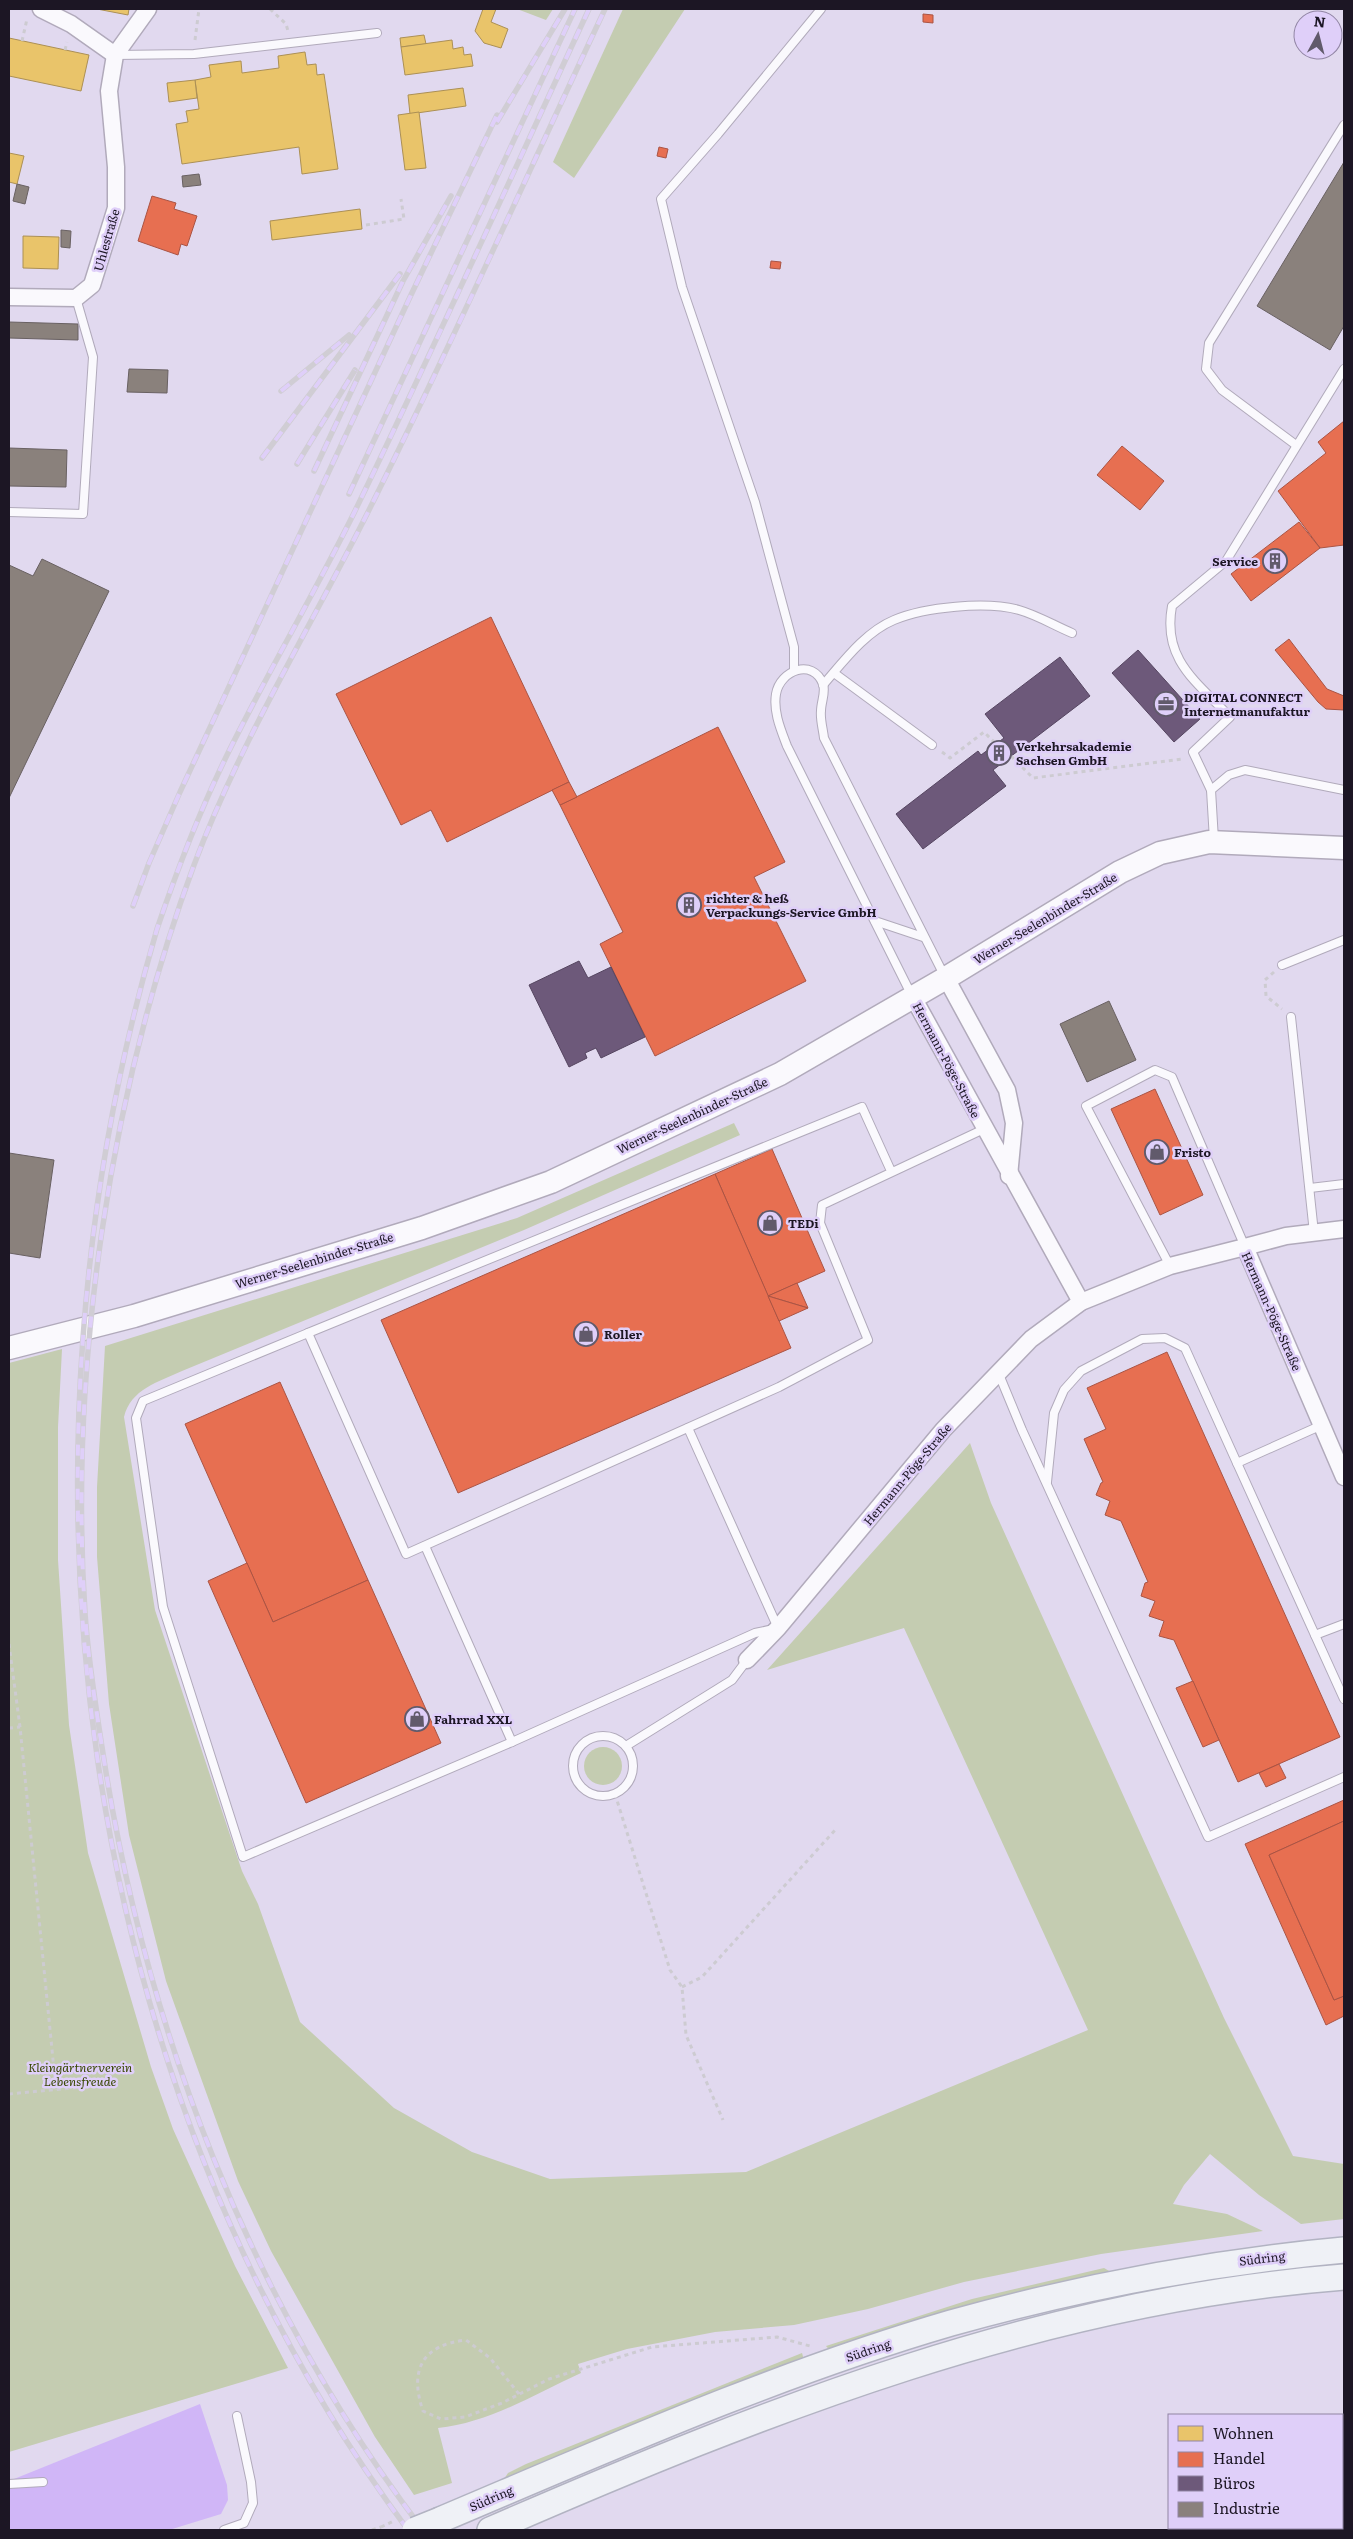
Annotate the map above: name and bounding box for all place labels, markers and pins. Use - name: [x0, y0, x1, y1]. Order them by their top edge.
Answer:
- building icon: Service: [1262, 548, 1288, 574]
- place label: Service: [1212, 552, 1258, 570]
- place label: DIGITAL CONNECT Internetmanufaktur: [1184, 688, 1310, 720]
- office icon: DIGITAL CONNECT Internetmanufaktur: [1153, 691, 1179, 717]
- place label: Verkehrsakademie Sachsen GmbH: [1016, 737, 1132, 769]
- building icon: Verkehrsakademie Sachsen GmbH: [986, 740, 1012, 766]
- place label: richter & heß Verpackungs-Service GmbH: [706, 889, 877, 921]
- building icon: richter & heß Verpackungs-Service GmbH: [676, 892, 702, 918]
- shop icon: Fristo: [1144, 1139, 1170, 1165]
- place label: Fristo: [1174, 1143, 1211, 1161]
- shop icon: TEDi: [757, 1210, 783, 1236]
- place label: TEDi: [788, 1214, 819, 1232]
- shop icon: Roller: [573, 1321, 599, 1347]
- place label: Roller: [604, 1325, 642, 1343]
- shop icon: Fahrrad XXL: [404, 1706, 430, 1732]
- place label: Fahrrad XXL: [434, 1710, 513, 1728]

